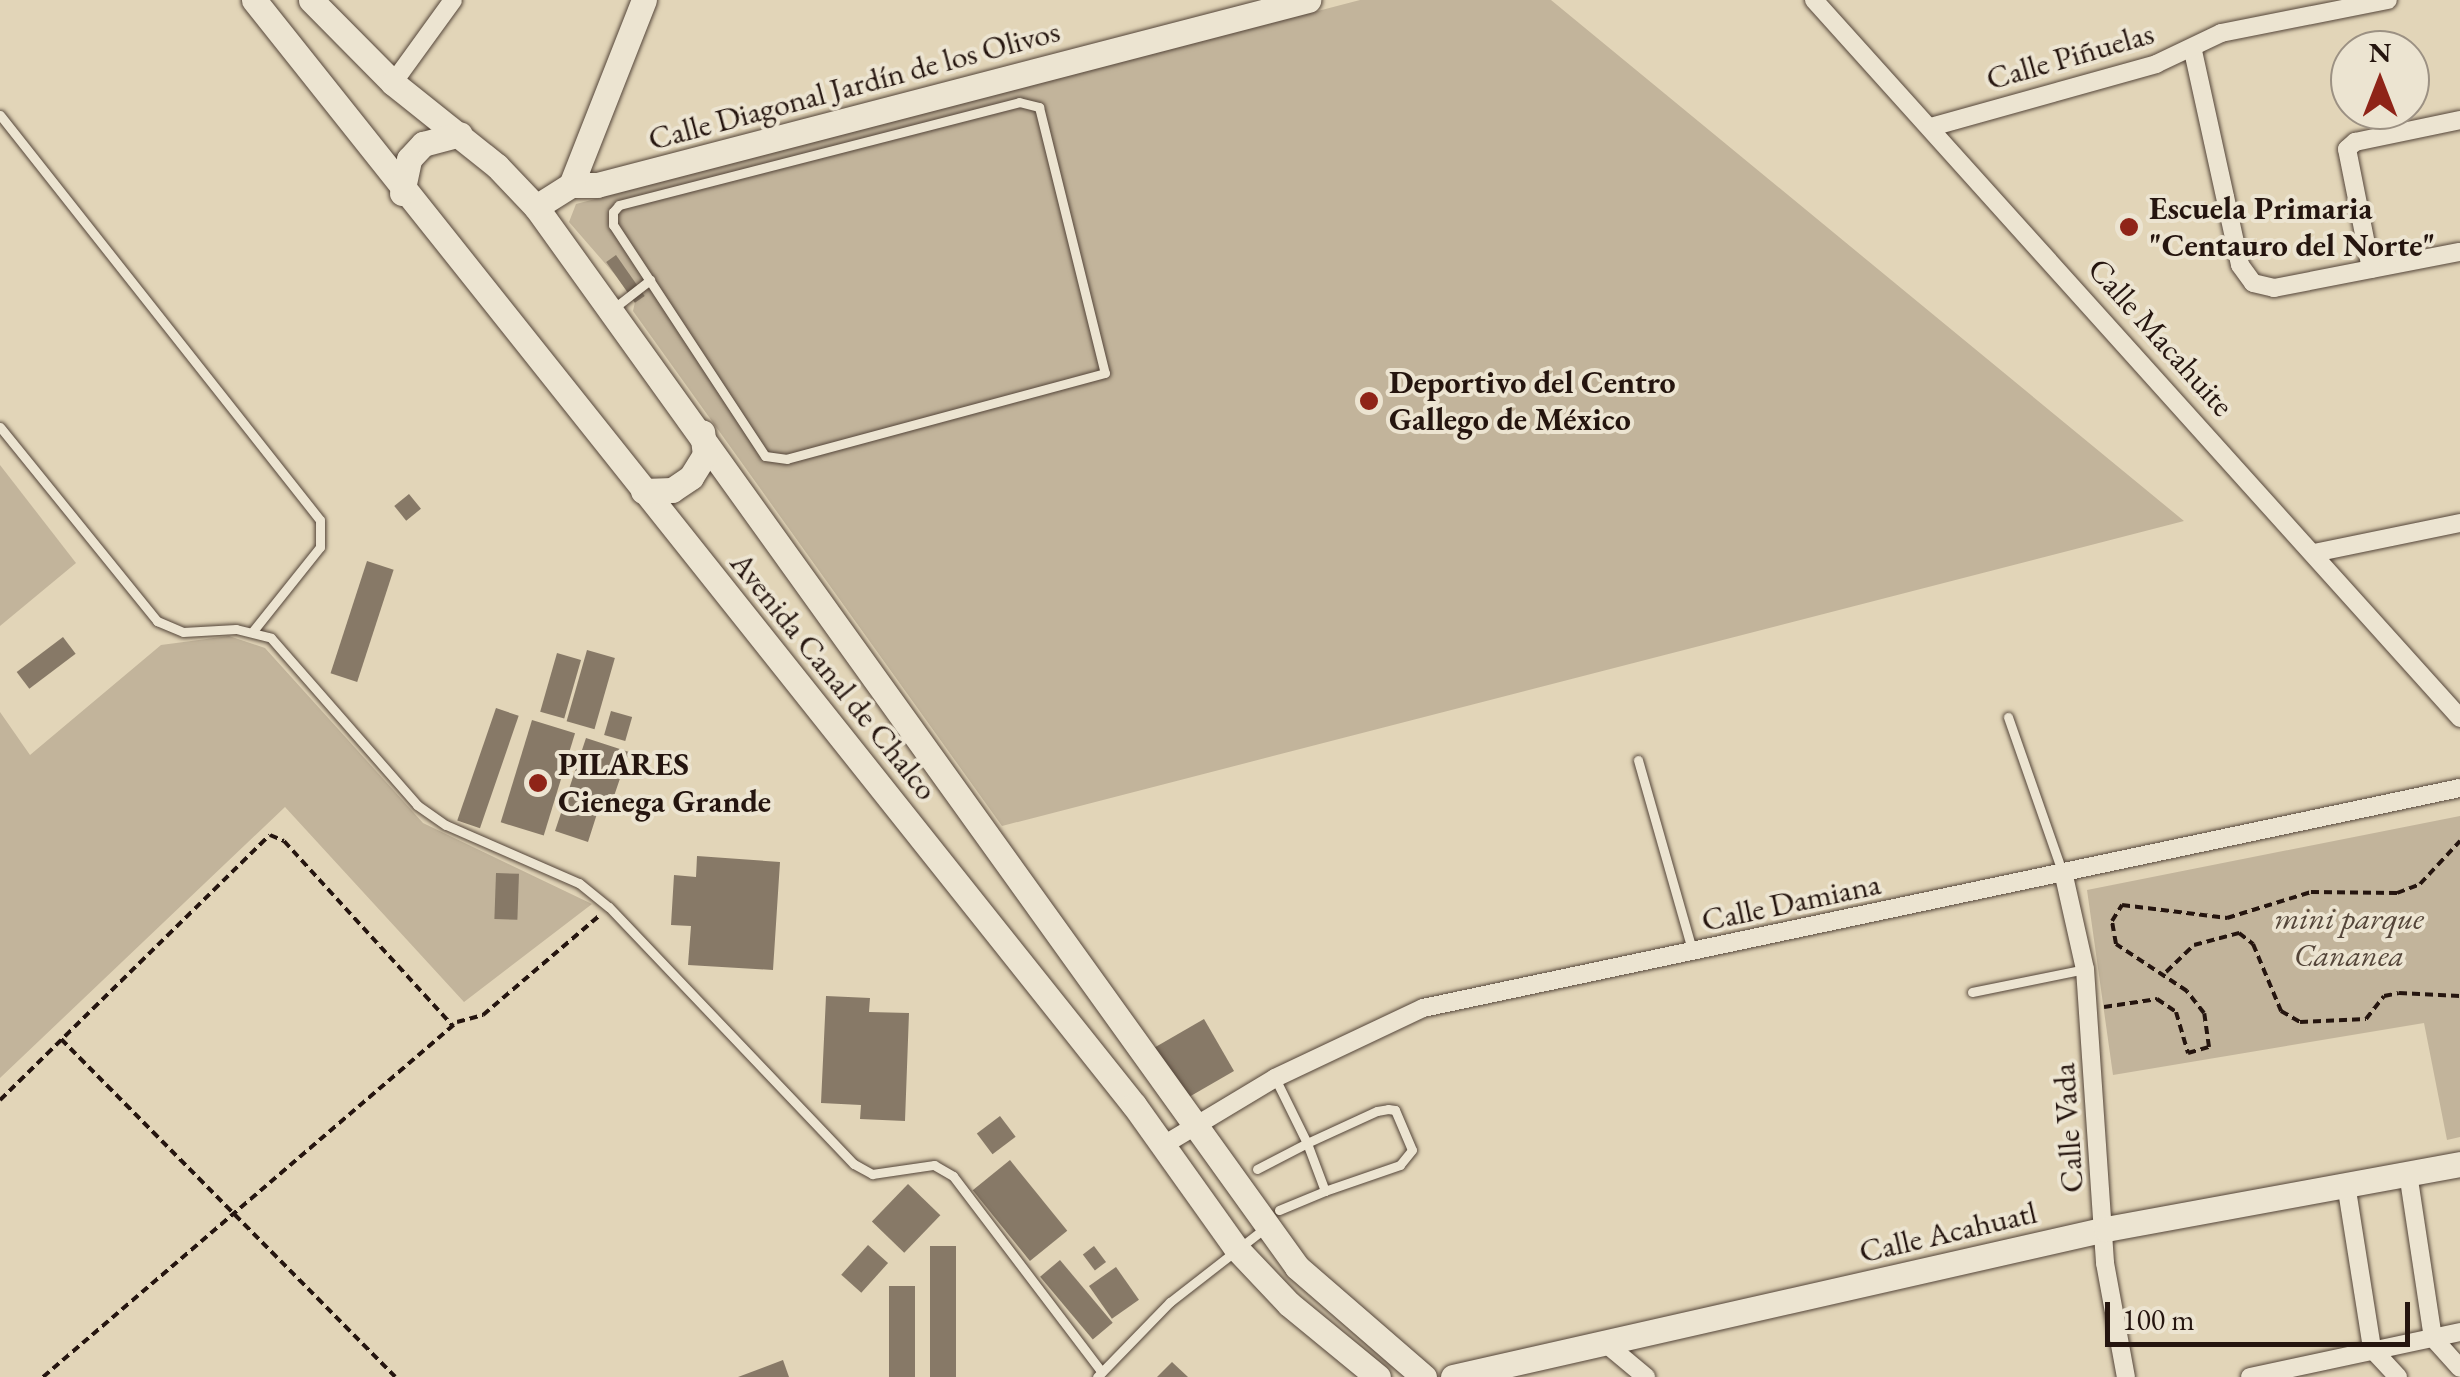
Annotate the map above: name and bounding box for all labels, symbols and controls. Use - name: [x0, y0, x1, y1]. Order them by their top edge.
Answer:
- street label: Calle Diagonal Jardín de los Olivos: [644, 12, 1064, 158]
- street label: Calle Piñuelas: [1982, 14, 2158, 98]
- north arrow: [2330, 30, 2430, 130]
- text: N: [2369, 34, 2391, 70]
- place label: Escuela Primaria "Centauro del Norte": [2149, 190, 2435, 265]
- marker: Escuela Primaria "Centauro del Norte": [2118, 216, 2140, 238]
- street label: Calle Macahuite: [2080, 250, 2242, 424]
- place label: Deportivo del Centro Gallego de México: [1389, 364, 1676, 439]
- marker: Deportivo del Centro Gallego de México: [1358, 390, 1380, 412]
- street label: Avenida Canal de Chalco: [722, 544, 946, 808]
- place label: PILARES Cienega Grande: [558, 746, 771, 821]
- marker: PILARES Cienega Grande: [527, 772, 549, 794]
- street label: Calle Damiana: [1698, 864, 1884, 940]
- park label: mini parque Cananea: [2274, 900, 2424, 975]
- street label: Calle Vada: [2044, 1062, 2092, 1194]
- street label: Calle Acahuatl: [1855, 1193, 2041, 1271]
- scale bar: [2110, 1282, 2415, 1344]
- text: 100 m: [2122, 1300, 2195, 1339]

